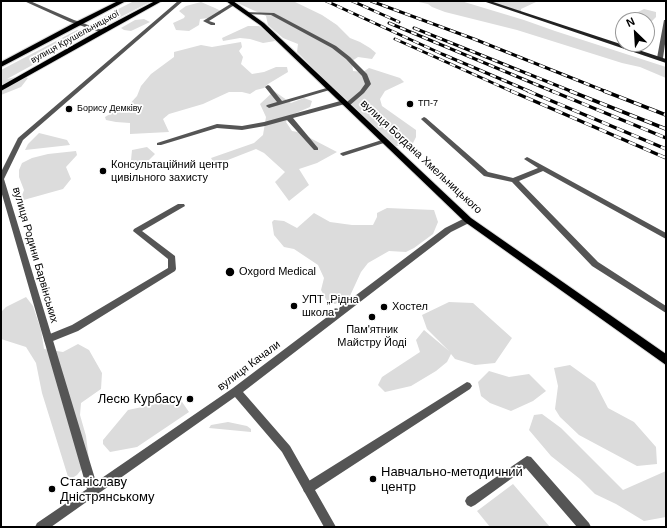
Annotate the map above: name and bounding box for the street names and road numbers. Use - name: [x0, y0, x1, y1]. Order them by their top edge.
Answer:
- street label: вулиця Крушельницької: [29, 8, 121, 66]
- street label: вулиця Богдана Хмельницького: [357, 97, 485, 217]
- street label: вулиця Родини Барвінських: [9, 186, 61, 324]
- street label: вулиця Качали: [215, 338, 283, 394]

